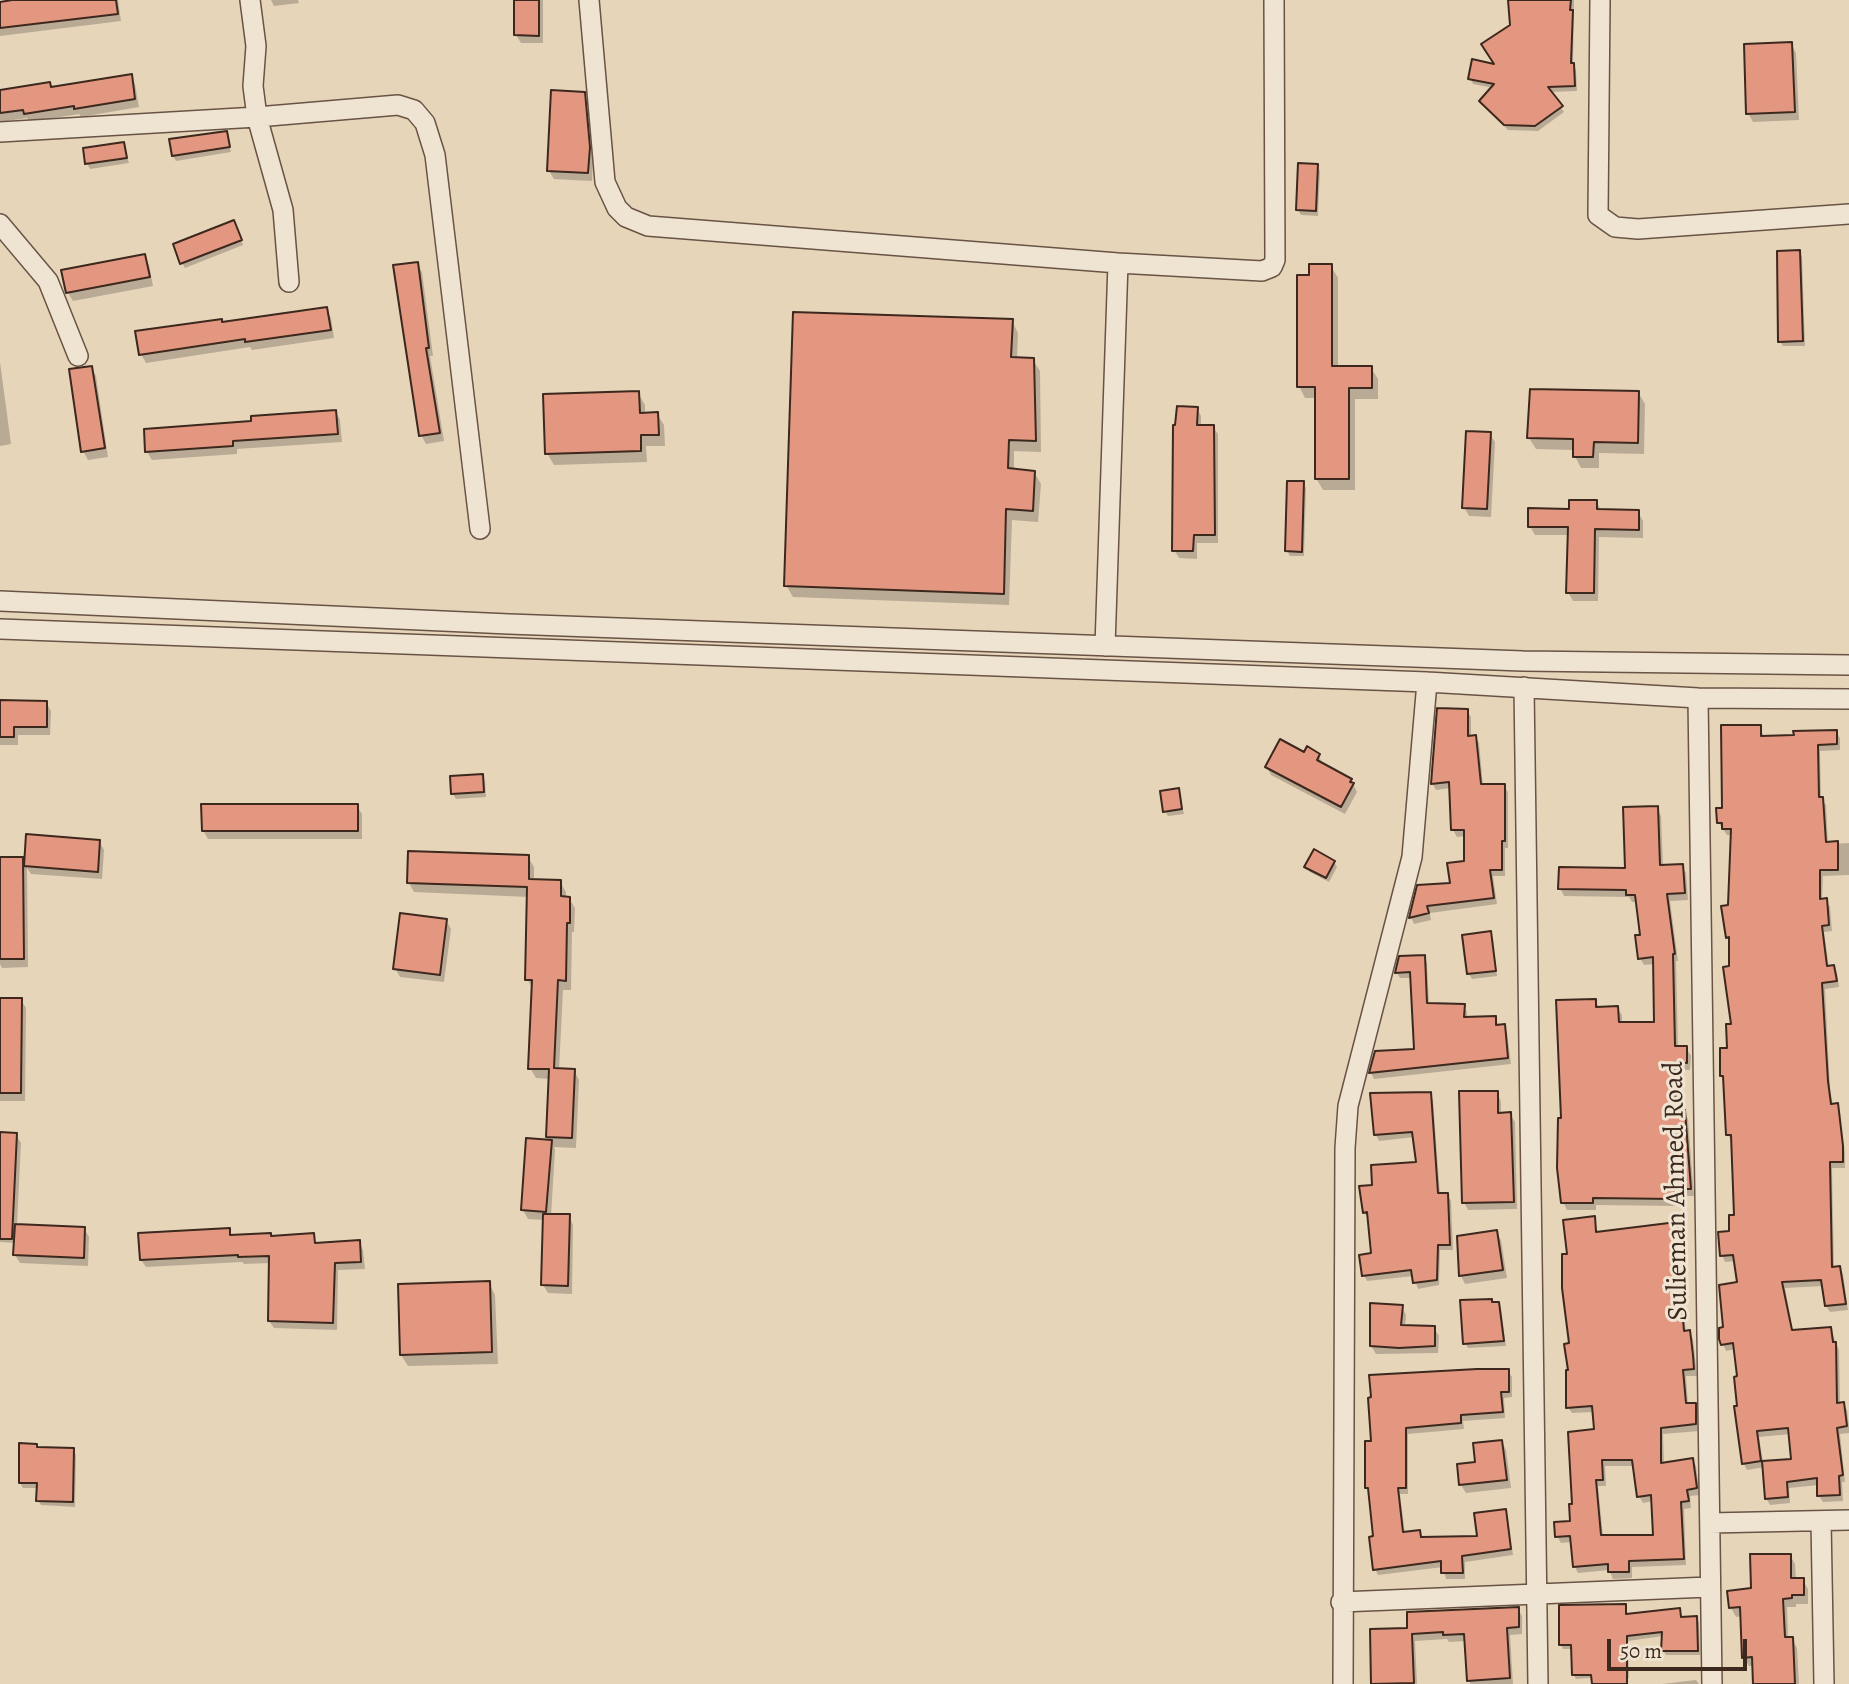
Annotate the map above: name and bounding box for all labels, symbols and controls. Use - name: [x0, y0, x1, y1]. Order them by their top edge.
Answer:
- street label: Sulieman Ahmed Road: [1658, 1061, 1696, 1321]
- scale bar: [1611, 1624, 1751, 1668]
- text: 50 m: [1620, 1637, 1662, 1665]

